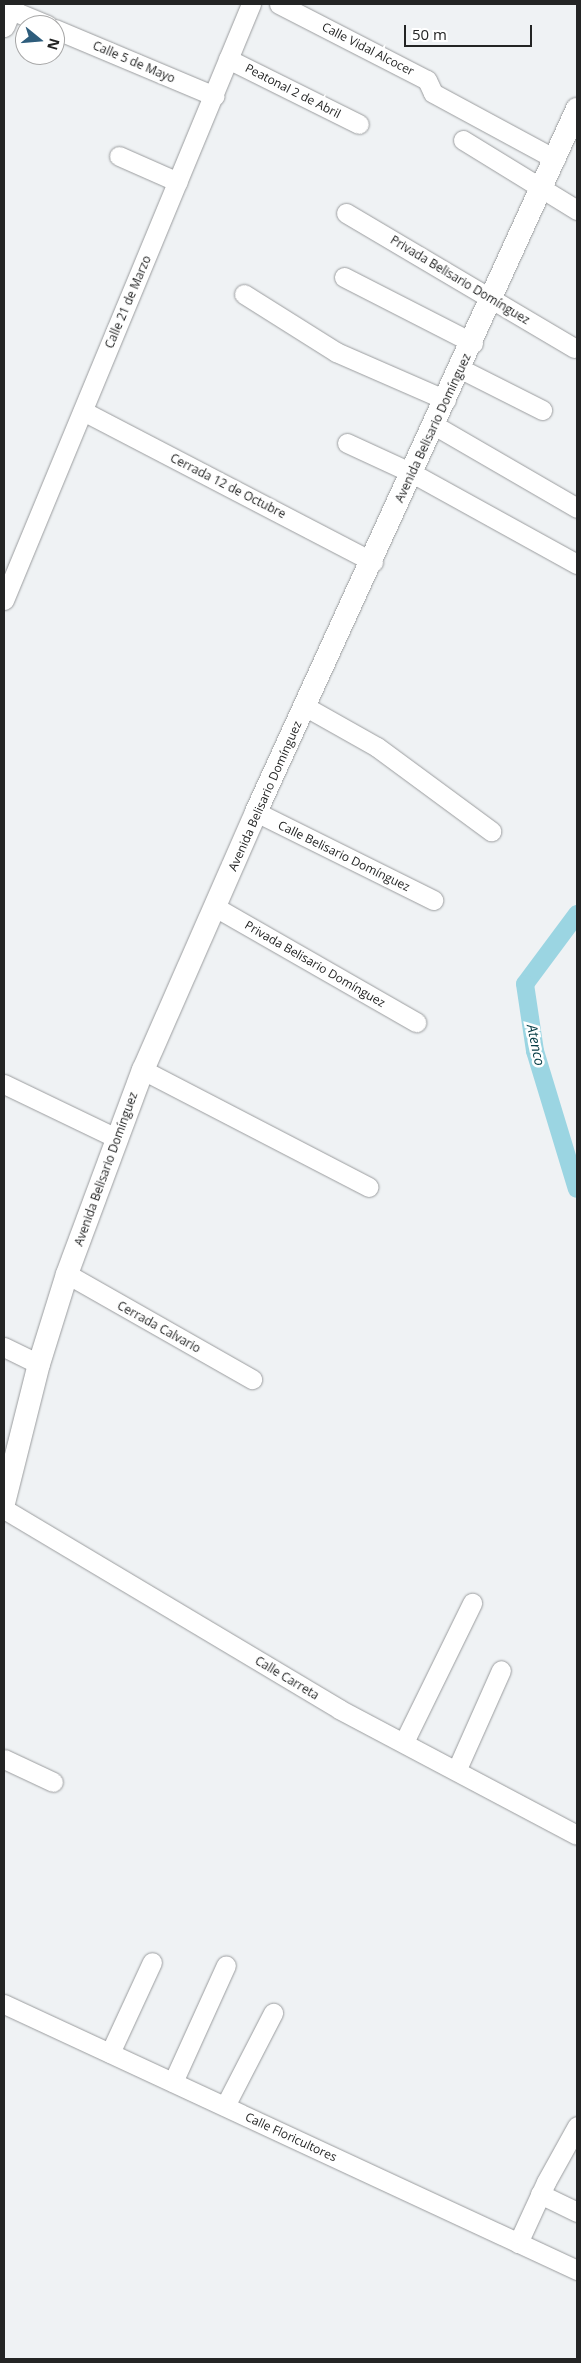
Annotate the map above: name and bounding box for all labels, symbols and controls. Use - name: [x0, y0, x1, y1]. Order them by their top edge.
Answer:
- north arrow: [15, 15, 65, 65]
- scale bar: [406, 15, 534, 47]
- street label: Calle Vidal Alcocer: [320, 20, 416, 78]
- text: 50 m: [412, 24, 447, 44]
- text: N: [43, 36, 65, 52]
- street label: Calle 5 de Mayo: [91, 38, 177, 86]
- street label: Peatonal 2 de Abril: [243, 61, 343, 121]
- street label: Privada Belisario Domínguez: [388, 233, 532, 327]
- street label: Calle 21 de Marzo: [102, 253, 154, 351]
- street label: Avenida Belisario Domínguez: [392, 351, 474, 505]
- street label: Cerrada 12 de Octubre: [168, 451, 288, 521]
- street label: Avenida Belisario Domínguez: [225, 719, 305, 873]
- street label: Calle Belisario Domínguez: [276, 818, 412, 894]
- street label: Privada Belisario Domínguez: [242, 918, 388, 1010]
- water label: Atenco: [523, 1023, 549, 1067]
- street label: Avenida Belisario Domínguez: [71, 1090, 141, 1248]
- street label: Cerrada Calvario: [115, 1298, 203, 1356]
- street label: Calle Carreta: [252, 1653, 322, 1703]
- street label: Calle Floricultores: [243, 2109, 339, 2165]

